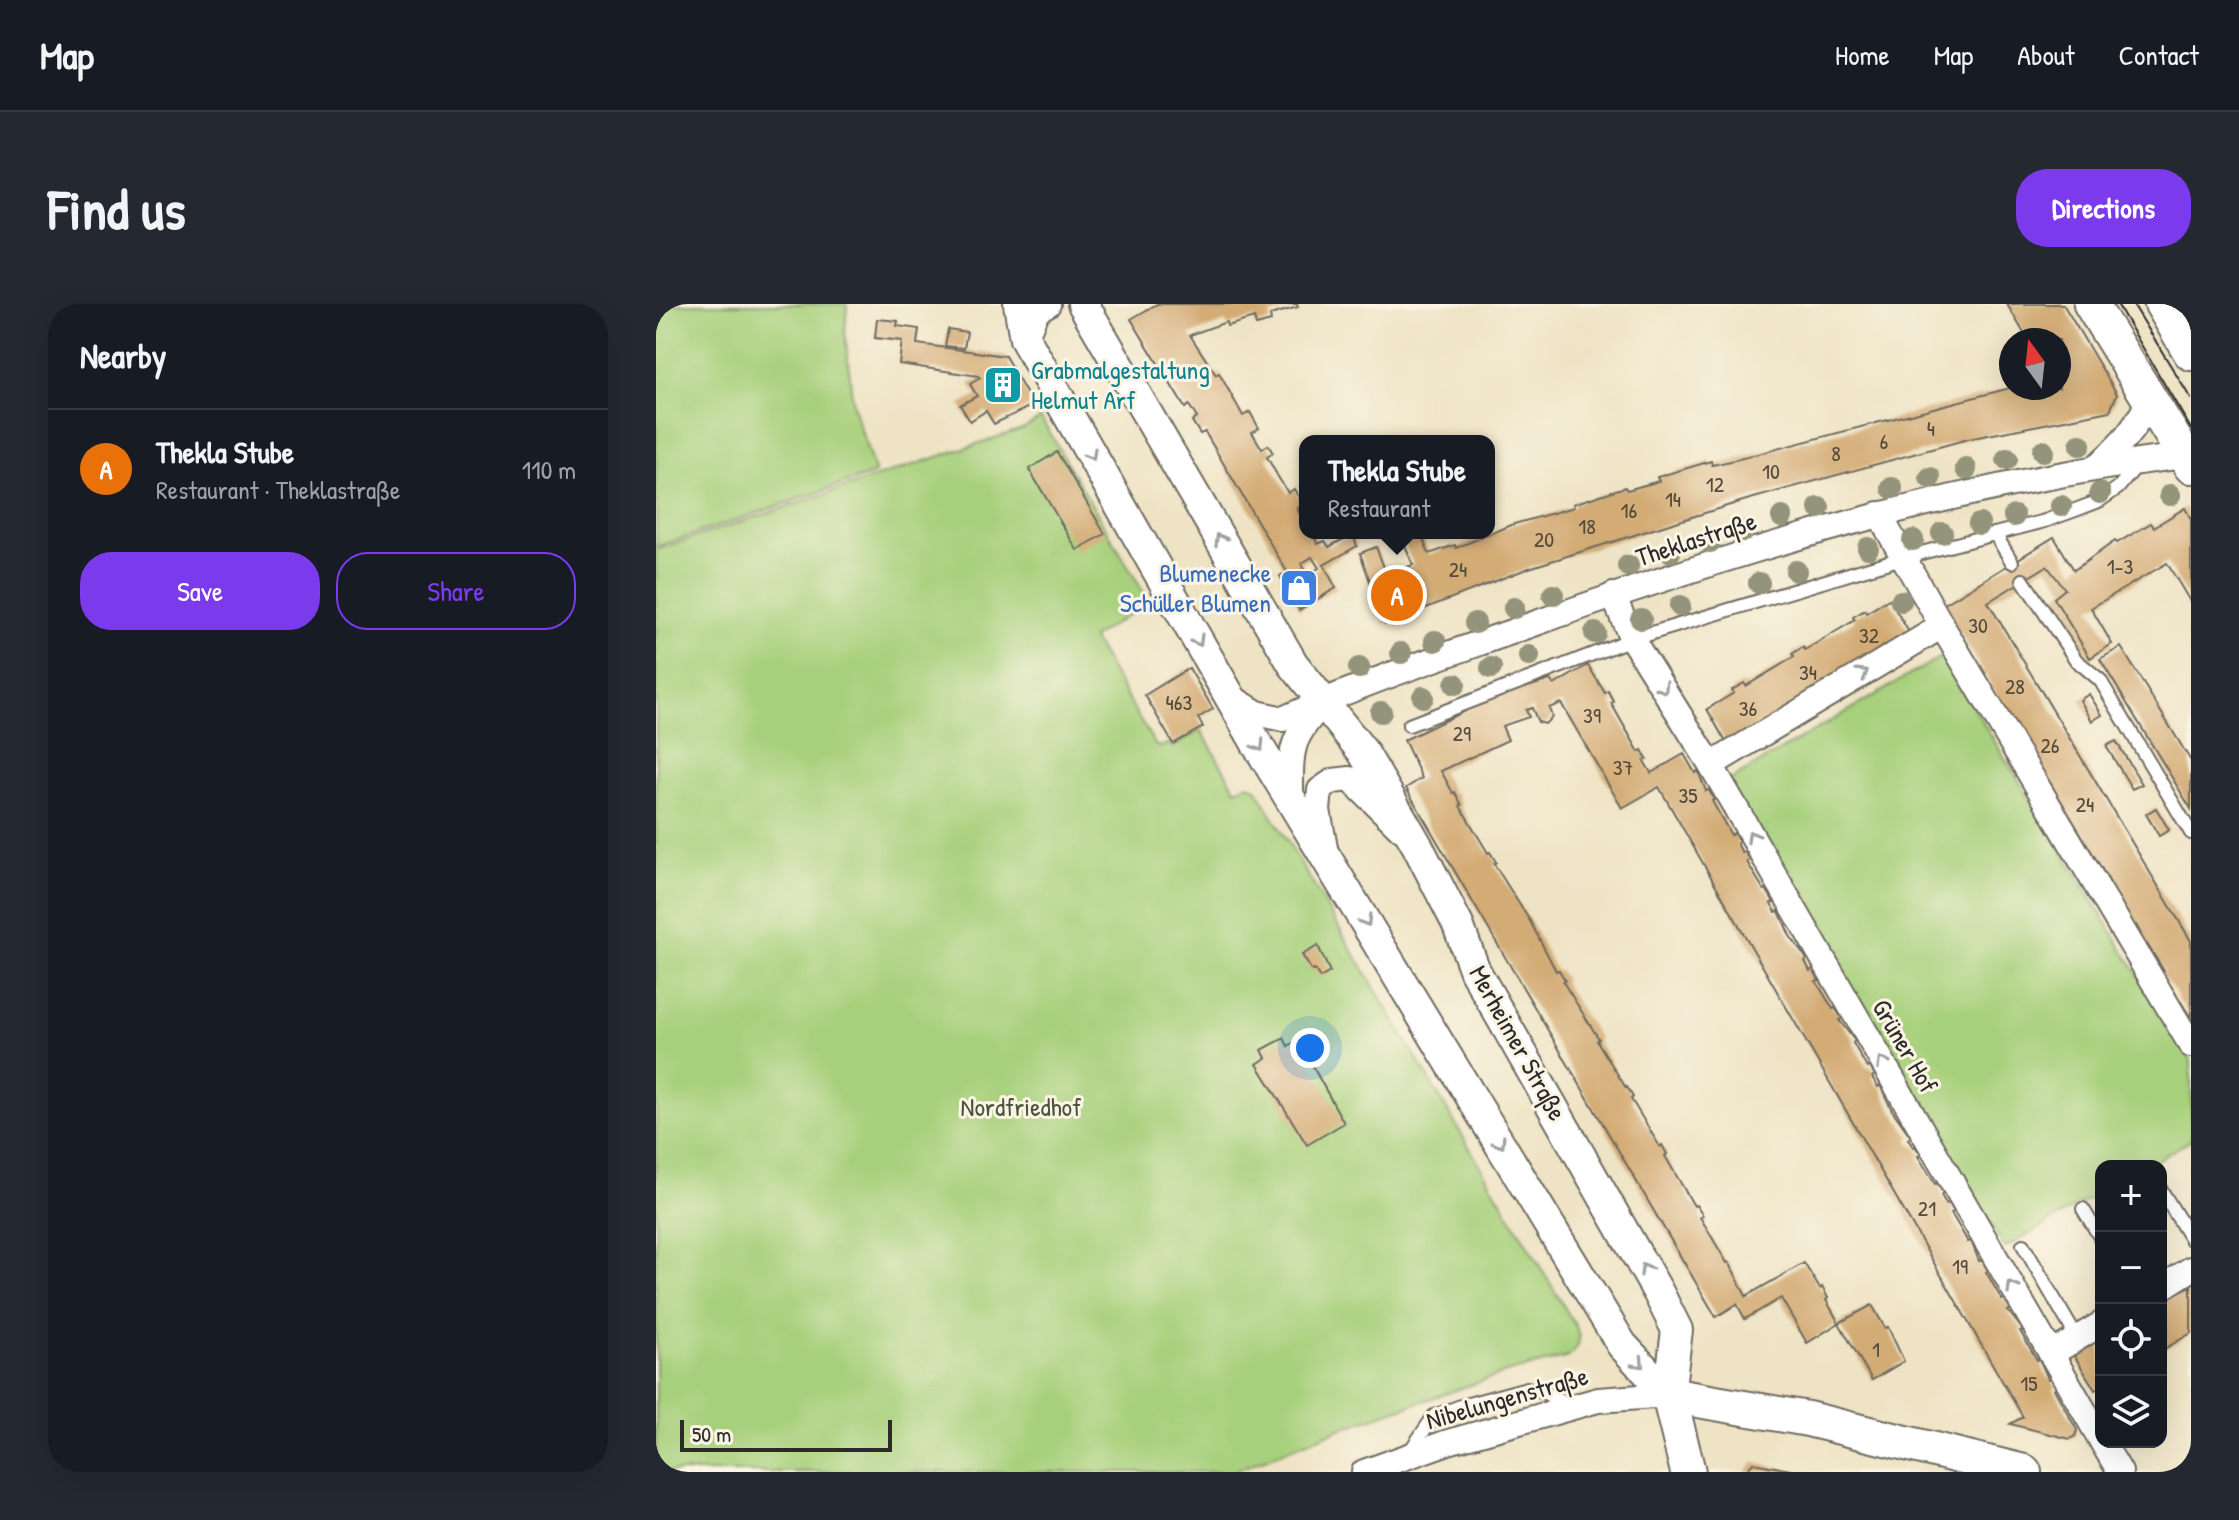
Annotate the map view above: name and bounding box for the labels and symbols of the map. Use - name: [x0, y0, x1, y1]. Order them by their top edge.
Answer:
- north arrow: [1999, 328, 2071, 400]
- place label: Grabmalgestaltung Helmut Arf: [1031, 352, 1210, 417]
- building icon: Grabmalgestaltung Helmut Arf: [982, 364, 1024, 406]
- house number: 4: [1927, 413, 1935, 443]
- house number: 6: [1880, 426, 1889, 456]
- house number: 8: [1831, 438, 1841, 468]
- one-way arrow: [1081, 446, 1097, 461]
- house number: 10: [1762, 456, 1780, 486]
- house number: 12: [1706, 469, 1725, 499]
- house number: 14: [1665, 484, 1681, 514]
- house number: 16: [1621, 495, 1638, 525]
- street label: Theklastraße: [1631, 503, 1761, 574]
- house number: 18: [1578, 511, 1596, 541]
- house number: 20: [1534, 524, 1554, 554]
- one-way arrow: [1214, 533, 1230, 548]
- house number: 1-3: [2107, 551, 2134, 581]
- house number: 24: [1449, 554, 1467, 584]
- place label: Blumenecke Schüller Blumen: [1120, 555, 1271, 620]
- pin: A: [1371, 565, 1423, 625]
- shop icon: Blumenecke Schüller Blumen: [1278, 567, 1320, 609]
- house number: 30: [1968, 610, 1988, 640]
- house number: 32: [1859, 620, 1880, 650]
- one-way arrow: [1188, 632, 1204, 647]
- house number: 34: [1799, 657, 1817, 687]
- one-way arrow: [1854, 668, 1869, 683]
- house number: 28: [2005, 671, 2025, 701]
- one-way arrow: [1654, 679, 1669, 694]
- house number: 463: [1166, 687, 1193, 717]
- house number: 36: [1739, 693, 1758, 723]
- house number: 39: [1583, 700, 1601, 730]
- house number: 29: [1453, 718, 1471, 748]
- house number: 26: [2040, 730, 2060, 760]
- one-way arrow: [1249, 737, 1264, 752]
- house number: 37: [1613, 752, 1633, 782]
- house number: 35: [1678, 780, 1698, 810]
- house number: 24: [2076, 789, 2094, 819]
- one-way arrow: [1746, 830, 1762, 845]
- one-way arrow: [1356, 912, 1372, 927]
- street label: Merheimer Straße: [1461, 959, 1575, 1127]
- street label: Grüner Hof: [1865, 992, 1947, 1100]
- your location: [1290, 1028, 1330, 1068]
- one-way arrow: [1876, 1056, 1892, 1070]
- park label: Nordfriedhof: [961, 1089, 1082, 1124]
- one-way arrow: [1491, 1134, 1506, 1149]
- house number: 21: [1918, 1193, 1936, 1223]
- house number: 19: [1952, 1251, 1968, 1281]
- one-way arrow: [1639, 1263, 1655, 1278]
- one-way arrow: [2006, 1281, 2022, 1296]
- house number: 1: [1872, 1334, 1880, 1364]
- one-way arrow: [1630, 1354, 1644, 1368]
- street label: Nibelungenstraße: [1422, 1358, 1592, 1437]
- house number: 15: [2020, 1368, 2038, 1398]
- scale bar: [680, 1416, 892, 1452]

